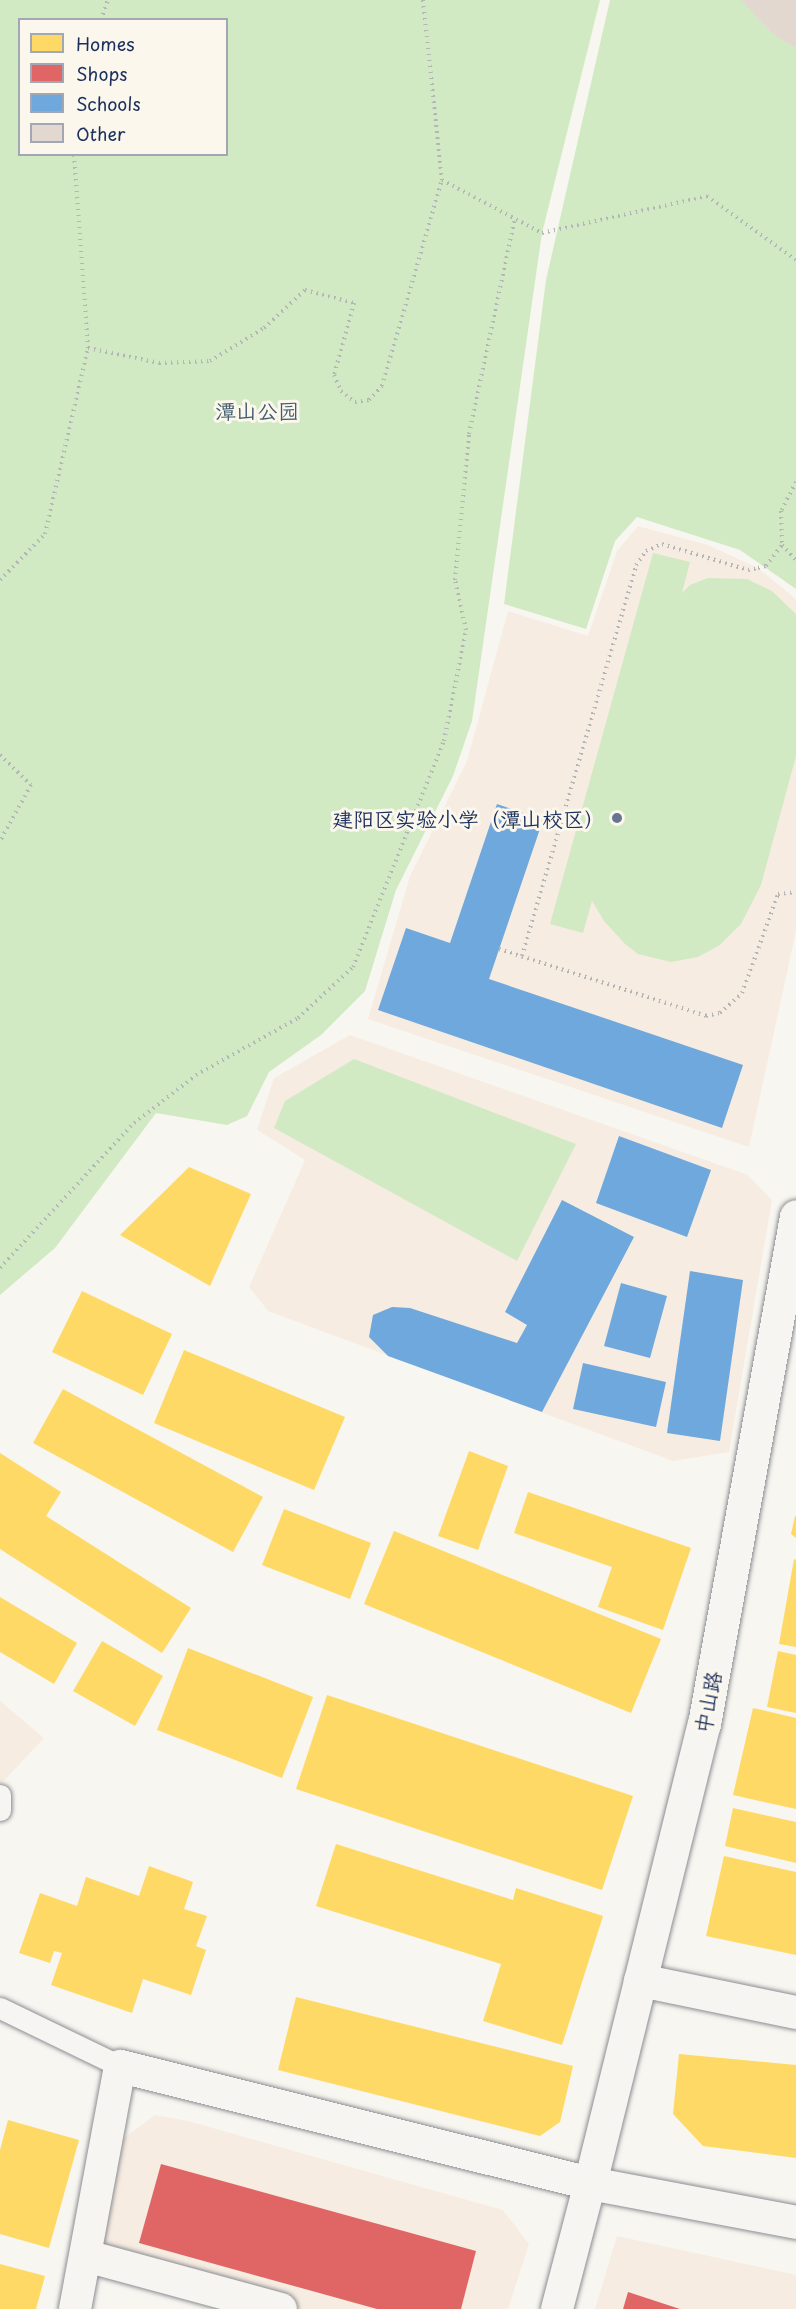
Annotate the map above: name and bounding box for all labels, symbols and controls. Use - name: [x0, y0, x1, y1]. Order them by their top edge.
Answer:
- legend: [18, 18, 228, 156]
- text: Homes: [76, 30, 134, 57]
- text: Shops: [76, 60, 127, 87]
- text: Schools: [76, 90, 141, 117]
- text: Other: [76, 120, 125, 147]
- park label: 潭山公园: [215, 397, 299, 423]
- place label: 建阳区实验小学（潭山校区）: [332, 805, 605, 831]
- marker: 建阳区实验小学（潭山校区）: [610, 811, 624, 825]
- street label: 中山路: [689, 1669, 725, 1735]

